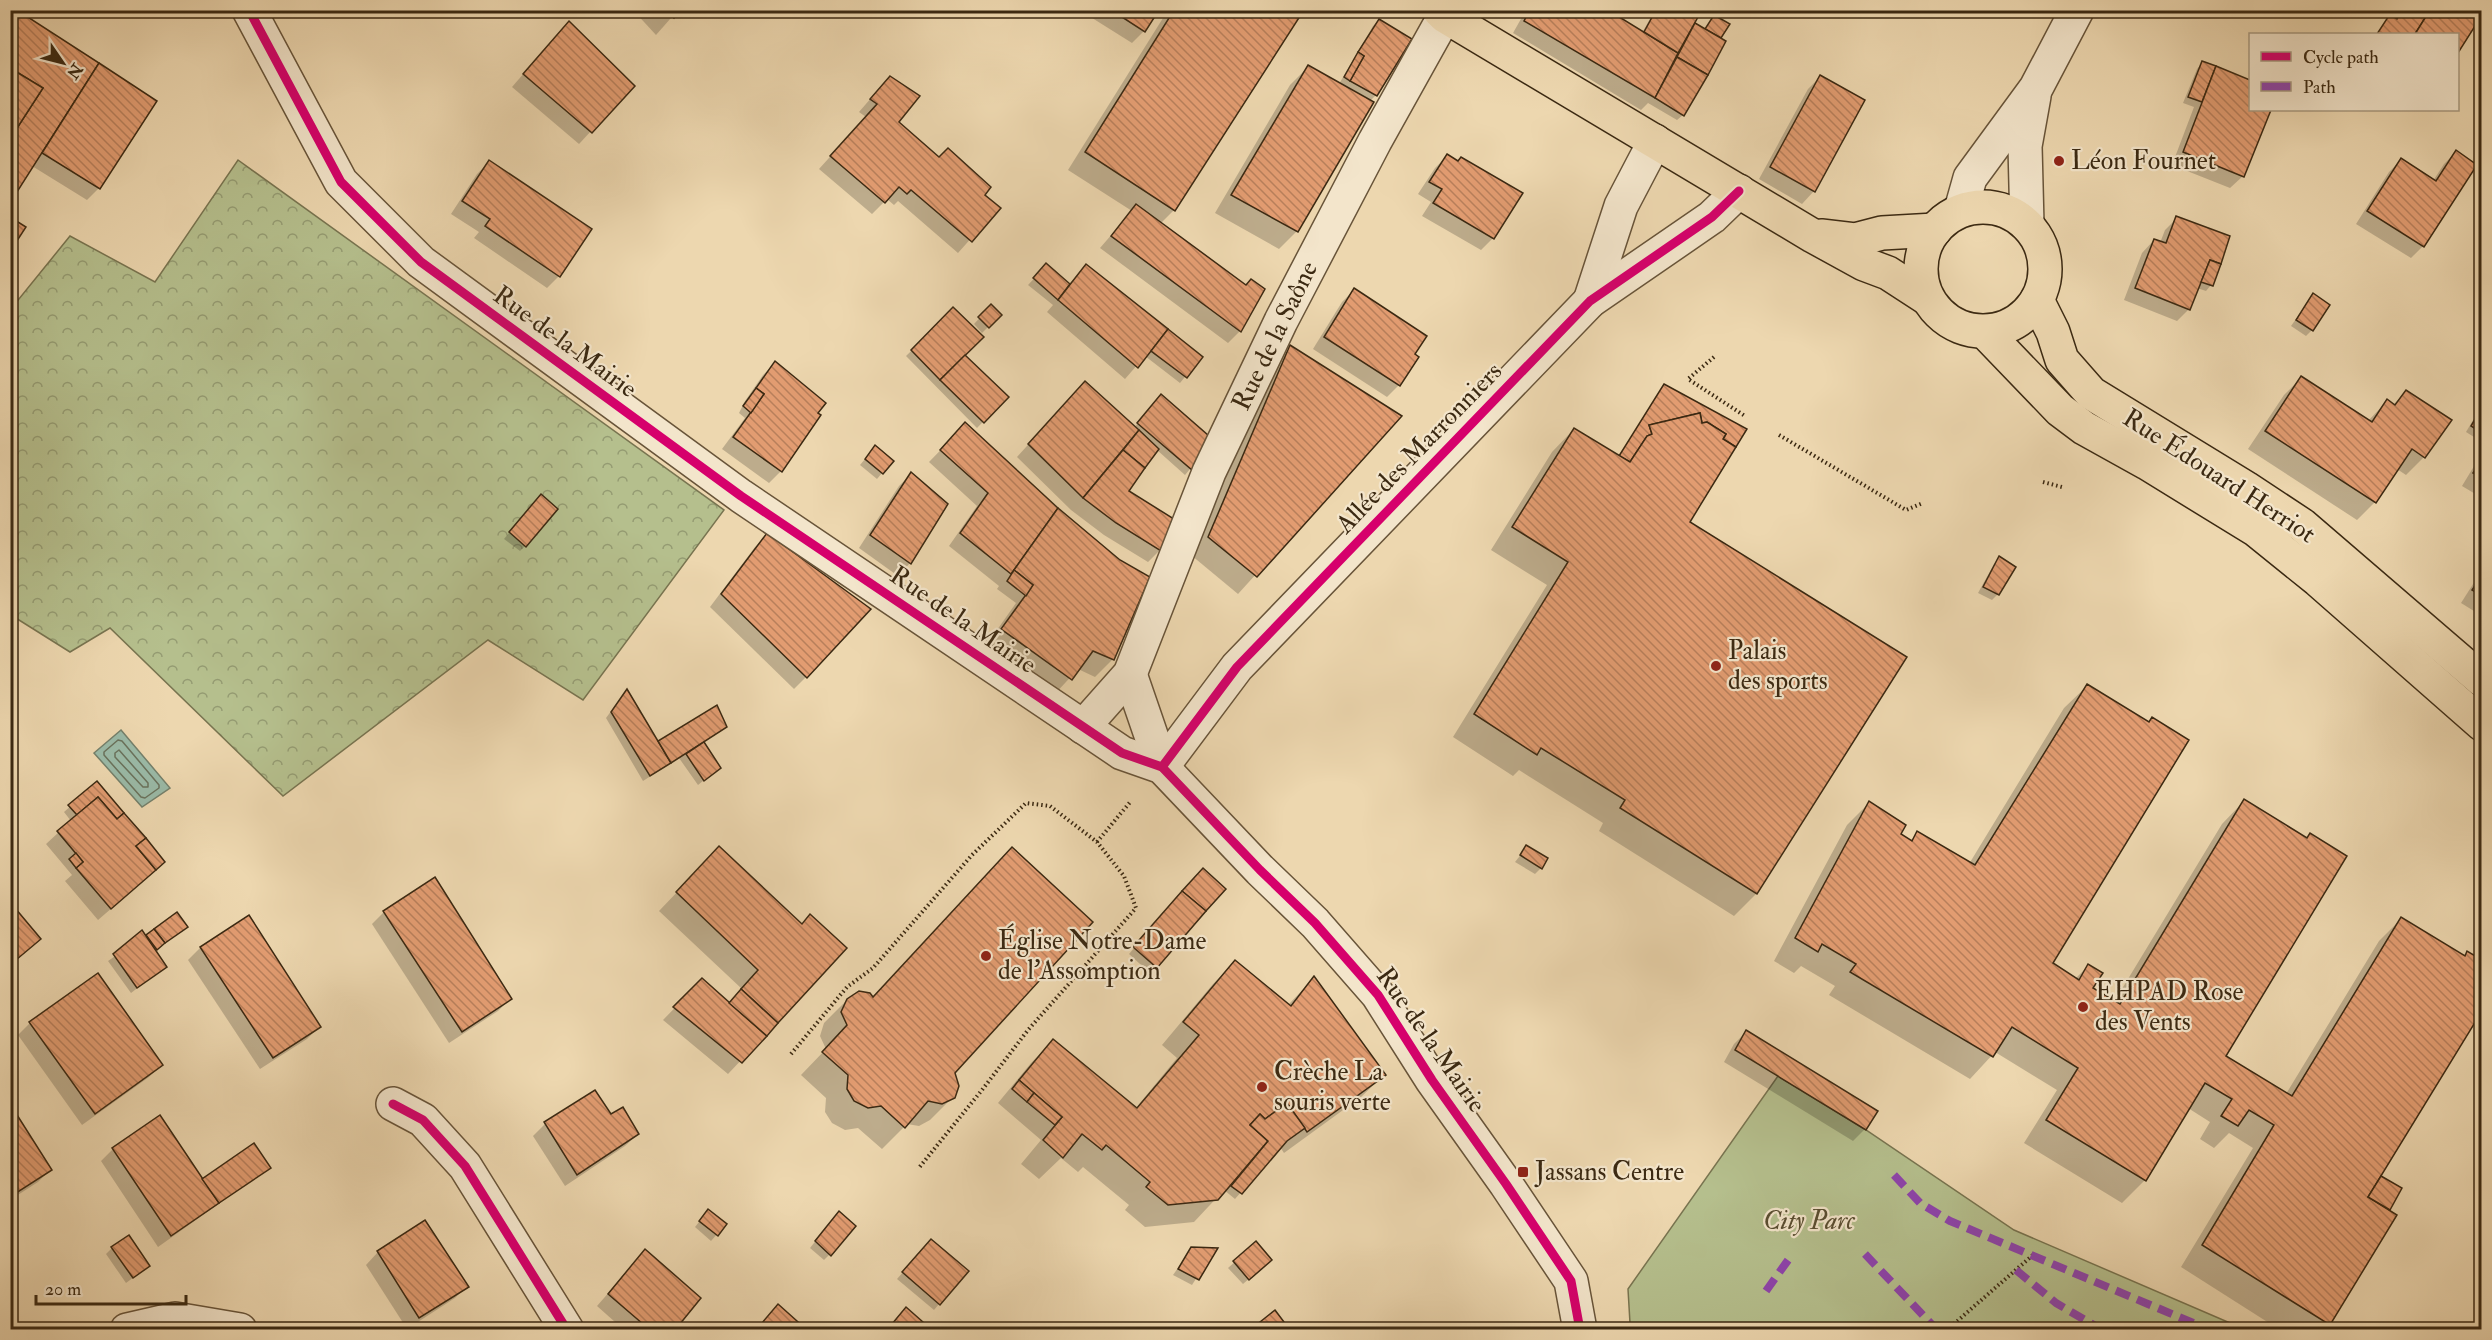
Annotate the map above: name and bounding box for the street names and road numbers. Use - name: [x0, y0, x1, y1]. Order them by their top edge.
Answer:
- street label: Rue de la Saône: [1225, 256, 1325, 416]
- street label: Rue de la Mairie: [487, 279, 643, 405]
- street label: Allée des Marronniers: [1328, 356, 1509, 541]
- street label: Rue Édouard Herriot: [2117, 400, 2322, 550]
- street label: Rue de la Mairie: [884, 559, 1043, 681]
- street label: Rue de la Mairie: [1369, 961, 1493, 1119]

